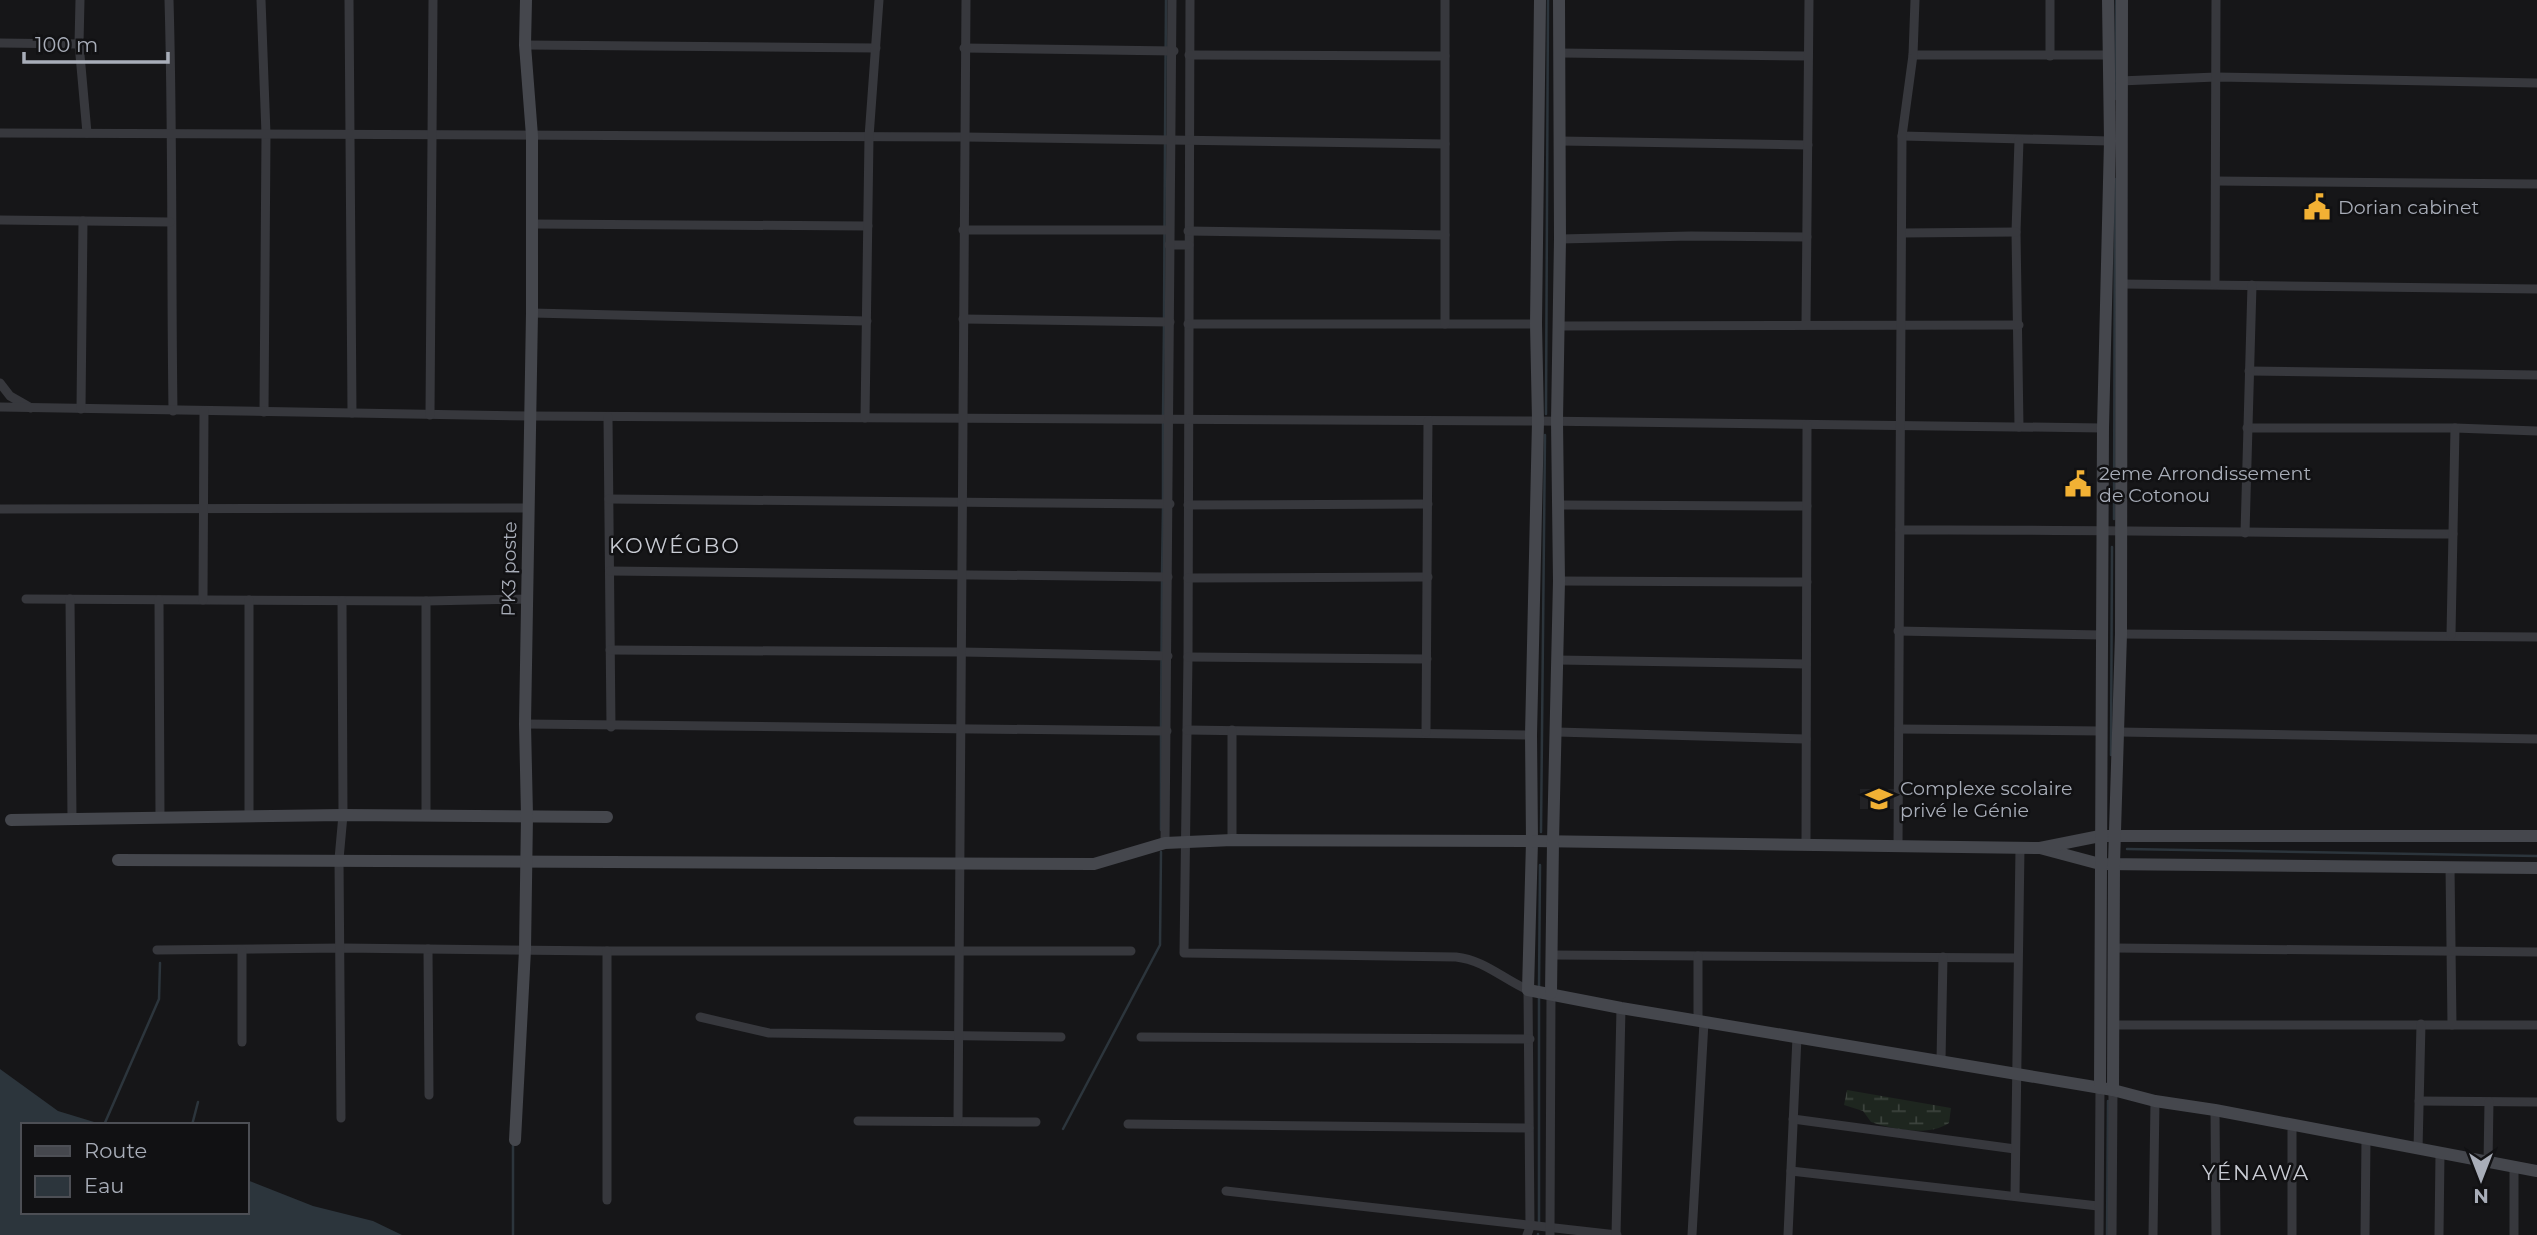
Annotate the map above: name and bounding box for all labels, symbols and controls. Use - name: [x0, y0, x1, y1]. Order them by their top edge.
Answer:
- scale bar: [24, 21, 168, 65]
- text: 100 m: [35, 32, 98, 57]
- public building icon: Dorian cabinet: [2302, 192, 2332, 222]
- place label: Dorian cabinet: [2338, 196, 2479, 219]
- place label: 2eme Arrondissement de Cotonou: [2099, 462, 2311, 507]
- public building icon: 2eme Arrondissement de Cotonou: [2063, 469, 2093, 499]
- street label: PK3 poste: [497, 521, 521, 617]
- district label: KOWÉGBO: [609, 533, 741, 558]
- place label: Complexe scolaire privé le Génie: [1900, 777, 2073, 822]
- school or university icon: Complexe scolaire privé le Génie: [1864, 784, 1894, 814]
- legend: [21, 1123, 248, 1214]
- text: Route: [84, 1138, 147, 1163]
- north arrow: [2446, 1144, 2516, 1214]
- district label: YÉNAWA: [2202, 1160, 2310, 1185]
- text: Eau: [84, 1173, 124, 1198]
- text: N: [2473, 1184, 2489, 1207]

